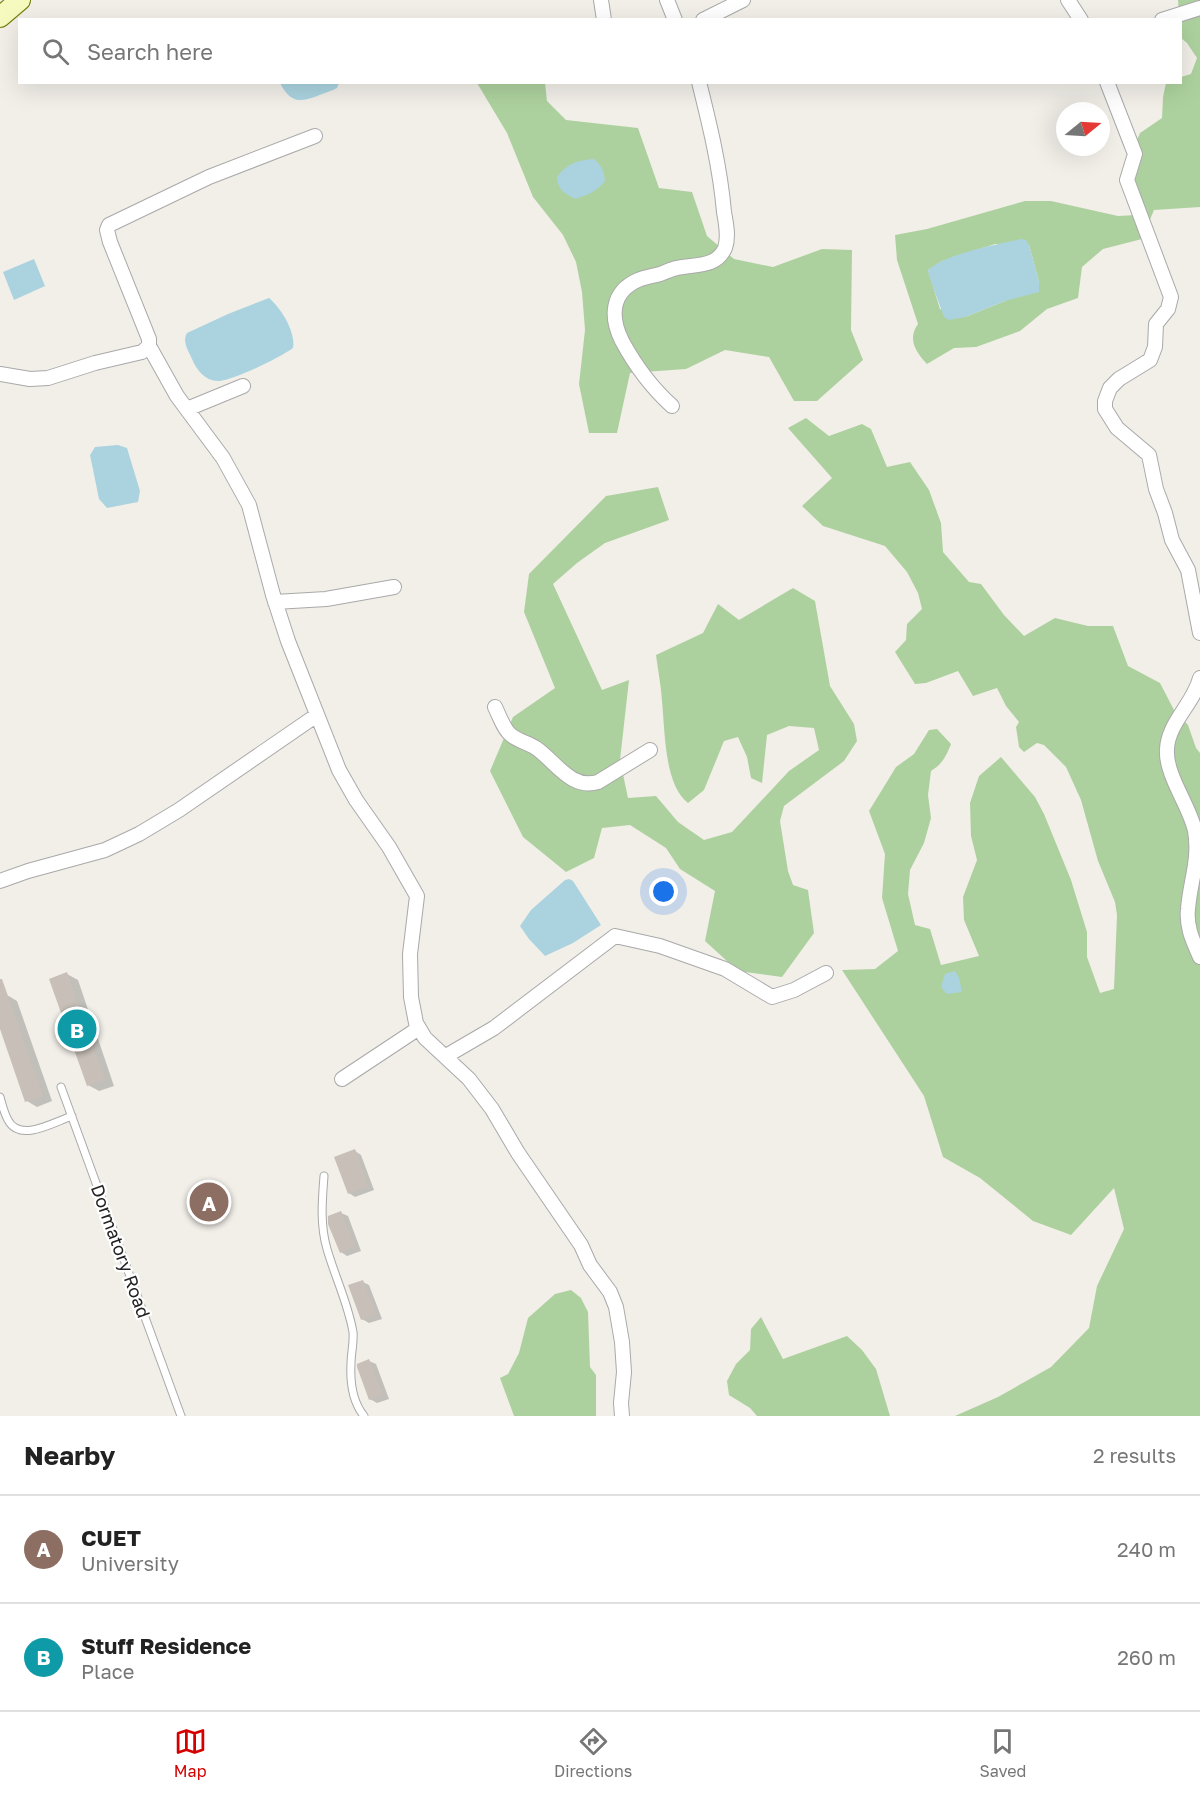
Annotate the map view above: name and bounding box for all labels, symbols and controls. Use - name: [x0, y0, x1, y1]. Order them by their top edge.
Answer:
- search box: [18, 18, 1182, 84]
- icon: search: [39, 35, 72, 68]
- text: Search here: [87, 38, 213, 65]
- north arrow: [1056, 102, 1110, 156]
- your location: [649, 877, 678, 906]
- pin: B: [58, 1006, 97, 1052]
- pin: A: [190, 1180, 228, 1224]
- street label: Dormatory Road: [87, 1181, 155, 1321]
- text: Nearby: [24, 1440, 115, 1471]
- text: 2 results: [1093, 1443, 1176, 1467]
- text: CUET: [81, 1524, 141, 1551]
- text: A: [36, 1537, 51, 1561]
- text: 240 m: [1117, 1537, 1176, 1561]
- text: University: [81, 1551, 179, 1575]
- text: Stuff Residence: [81, 1632, 251, 1659]
- text: B: [36, 1645, 51, 1669]
- text: 260 m: [1117, 1645, 1176, 1669]
- text: Place: [81, 1659, 134, 1683]
- tab: Map: [174, 1725, 207, 1781]
- tab: Directions: [554, 1725, 632, 1781]
- tab: Saved: [980, 1725, 1026, 1781]

